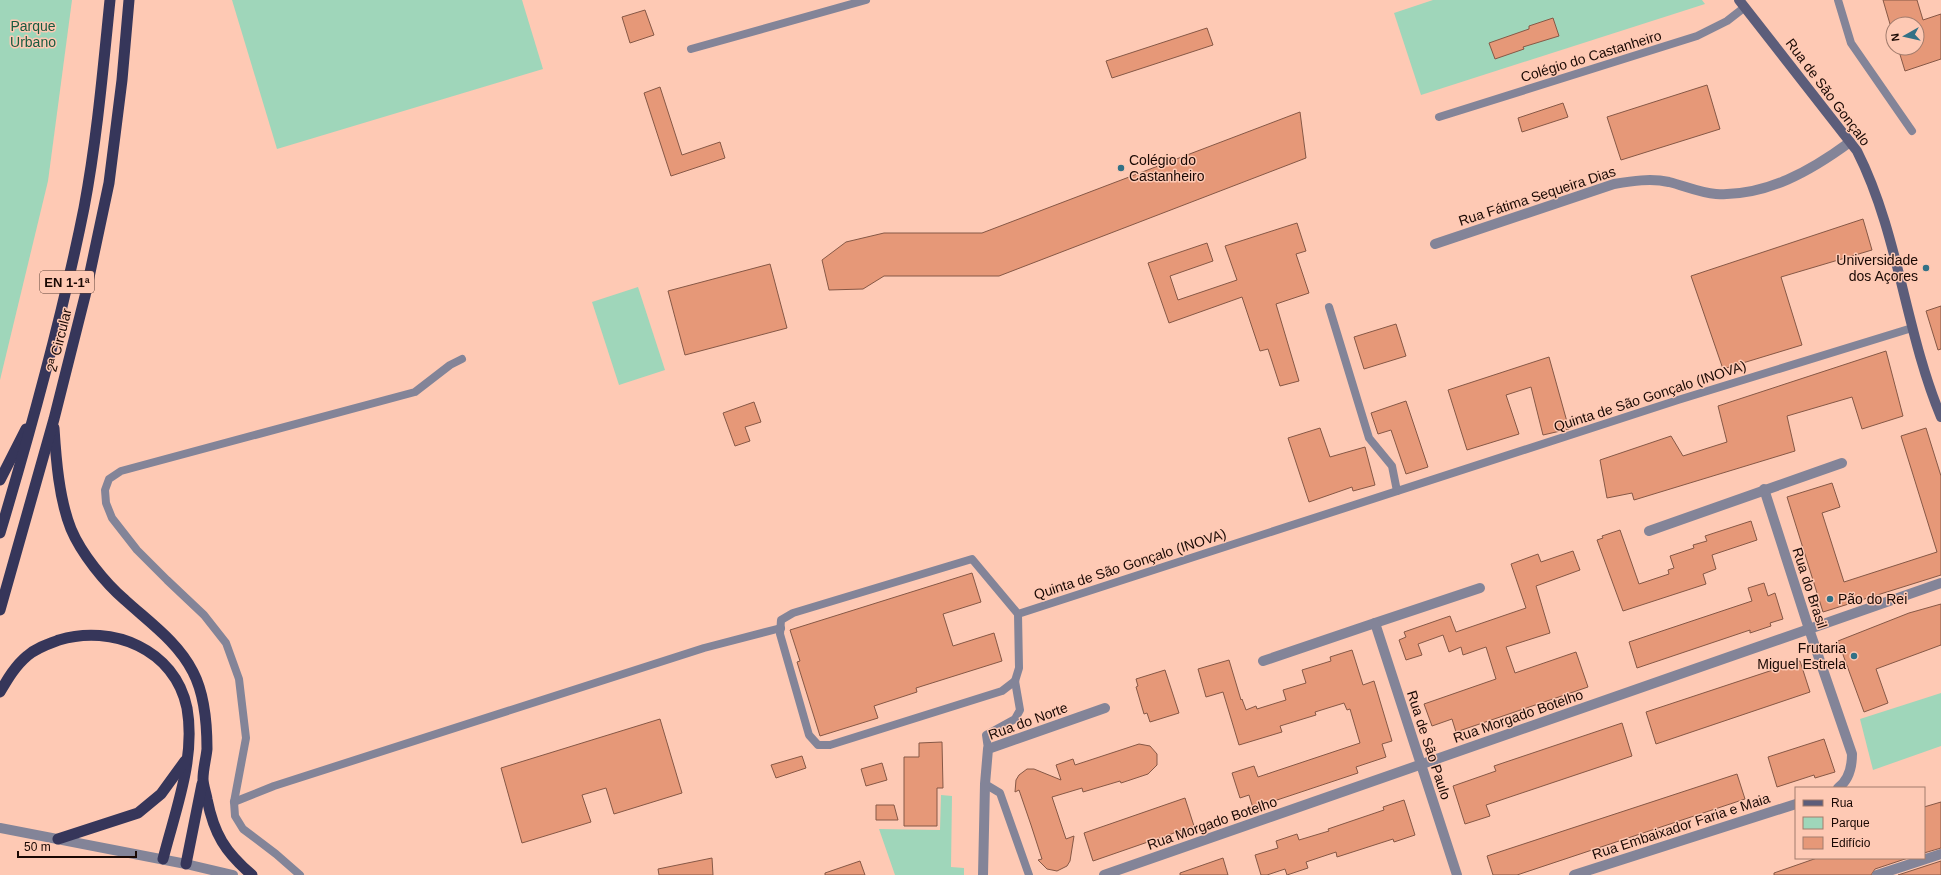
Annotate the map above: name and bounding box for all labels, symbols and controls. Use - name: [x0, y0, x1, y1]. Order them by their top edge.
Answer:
- north arrow: [1885, 16, 1925, 56]
- park label: Parque Urbano: [10, 18, 56, 50]
- street label: Colégio do Castanheiro: [1519, 27, 1663, 85]
- text: N: [1889, 33, 1902, 42]
- street label: Rua de São Gonçalo: [1782, 35, 1874, 149]
- place label: Colégio do Castanheiro: [1129, 152, 1205, 184]
- marker: Colégio do Castanheiro: [1116, 163, 1126, 173]
- street label: Rua Fátima Sequeira Dias: [1456, 163, 1618, 229]
- place label: Universidade dos Açores: [1836, 252, 1918, 284]
- marker: Universidade dos Açores: [1921, 263, 1931, 273]
- road number: EN 1-1ª: [40, 271, 94, 293]
- street label: 2ª Circular: [43, 306, 75, 374]
- street label: Quinta de São Gonçalo (INOVA): [1552, 357, 1748, 435]
- street label: Quinta de São Gonçalo (INOVA): [1032, 525, 1228, 603]
- street label: Rua do Brasil: [1789, 546, 1831, 630]
- place label: Pão do Rei: [1838, 591, 1907, 607]
- marker: Pão do Rei: [1825, 594, 1835, 604]
- place label: Frutaria Miguel Estrela: [1757, 640, 1846, 672]
- marker: Frutaria Miguel Estrela: [1849, 651, 1859, 661]
- street label: Rua Morgado Botelho: [1451, 686, 1585, 746]
- street label: Rua de São Paulo: [1404, 688, 1454, 802]
- street label: Rua do Norte: [986, 699, 1070, 743]
- legend: [1795, 787, 1925, 859]
- street label: Rua Embaixador Faria e Maia: [1590, 790, 1772, 862]
- street label: Rua Morgado Botelho: [1145, 793, 1279, 853]
- text: Rua: [1831, 796, 1853, 810]
- text: Parque: [1831, 816, 1870, 830]
- scale bar: [18, 833, 136, 859]
- text: Edifício: [1831, 836, 1871, 850]
- text: 50 m: [24, 840, 51, 854]

